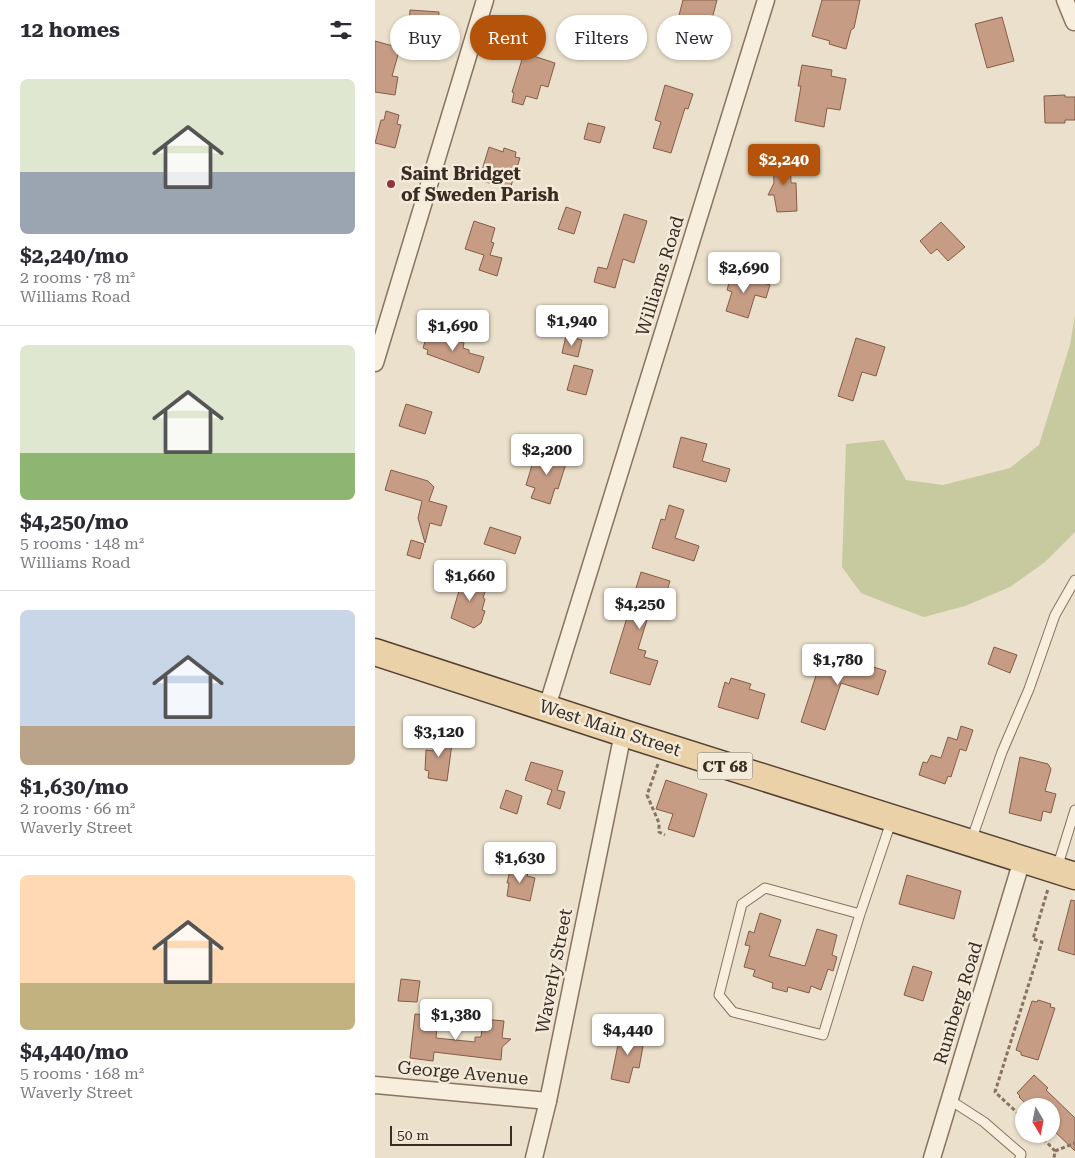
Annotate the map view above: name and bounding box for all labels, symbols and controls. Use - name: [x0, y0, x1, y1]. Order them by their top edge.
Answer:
- chip: Buy: [390, 15, 460, 60]
- chip: Rent: [470, 15, 546, 60]
- chip: Filters: [556, 15, 647, 60]
- chip: New: [657, 15, 731, 60]
- icon: filters: [327, 16, 355, 44]
- text: 12 homes: [20, 18, 120, 42]
- icon: home: [143, 112, 233, 202]
- pin: $2,240: [743, 144, 825, 186]
- text: $2,240: [759, 150, 809, 169]
- place label: Saint Bridget of Sweden Parish: [401, 163, 559, 205]
- marker: Saint Bridget of Sweden Parish: [385, 178, 397, 190]
- street label: Williams Road: [631, 213, 688, 338]
- text: $2,240/mo: [20, 244, 129, 268]
- pin: $2,690: [703, 252, 785, 294]
- text: $2,690: [719, 258, 769, 277]
- text: 2 rooms · 78 m²: [20, 268, 135, 287]
- text: Williams Road: [20, 287, 131, 306]
- pin: $1,940: [531, 304, 613, 347]
- pin: $1,690: [412, 310, 494, 352]
- text: $1,940: [547, 311, 597, 330]
- text: $1,690: [428, 316, 478, 335]
- icon: home: [143, 377, 233, 467]
- pin: $2,200: [506, 434, 588, 476]
- text: $2,200: [522, 440, 572, 459]
- text: $4,250/mo: [20, 510, 129, 534]
- text: 5 rooms · 148 m²: [20, 534, 144, 553]
- text: Williams Road: [20, 553, 131, 572]
- pin: $1,660: [429, 560, 511, 602]
- text: $1,660: [445, 566, 495, 585]
- pin: $4,250: [599, 588, 681, 630]
- text: $4,250: [615, 594, 665, 613]
- icon: home: [143, 642, 233, 732]
- pin: $1,780: [797, 644, 879, 686]
- text: $1,780: [813, 650, 863, 669]
- street label: West Main Street: [537, 695, 684, 760]
- pin: $3,120: [398, 716, 480, 758]
- text: $3,120: [414, 722, 464, 741]
- road number: CT 68: [697, 752, 753, 779]
- text: $1,630/mo: [20, 775, 129, 799]
- text: 2 rooms · 66 m²: [20, 799, 135, 818]
- text: Waverly Street: [20, 818, 132, 837]
- pin: $1,630: [479, 842, 561, 884]
- text: $1,630: [495, 848, 545, 867]
- icon: home: [143, 907, 233, 997]
- street label: Waverly Street: [531, 907, 576, 1035]
- street label: Rumberg Road: [929, 939, 986, 1067]
- pin: $1,380: [415, 998, 497, 1041]
- text: $1,380: [431, 1005, 481, 1024]
- pin: $4,440: [587, 1014, 669, 1056]
- text: $4,440: [603, 1020, 653, 1039]
- text: $4,440/mo: [20, 1040, 129, 1064]
- street label: George Avenue: [397, 1056, 529, 1089]
- text: 5 rooms · 168 m²: [20, 1064, 144, 1083]
- text: Waverly Street: [20, 1083, 132, 1102]
- north arrow: [1015, 1098, 1060, 1142]
- map controls: [1015, 1098, 1060, 1143]
- scale bar: [390, 1123, 513, 1146]
- text: 50 m: [397, 1127, 429, 1143]

